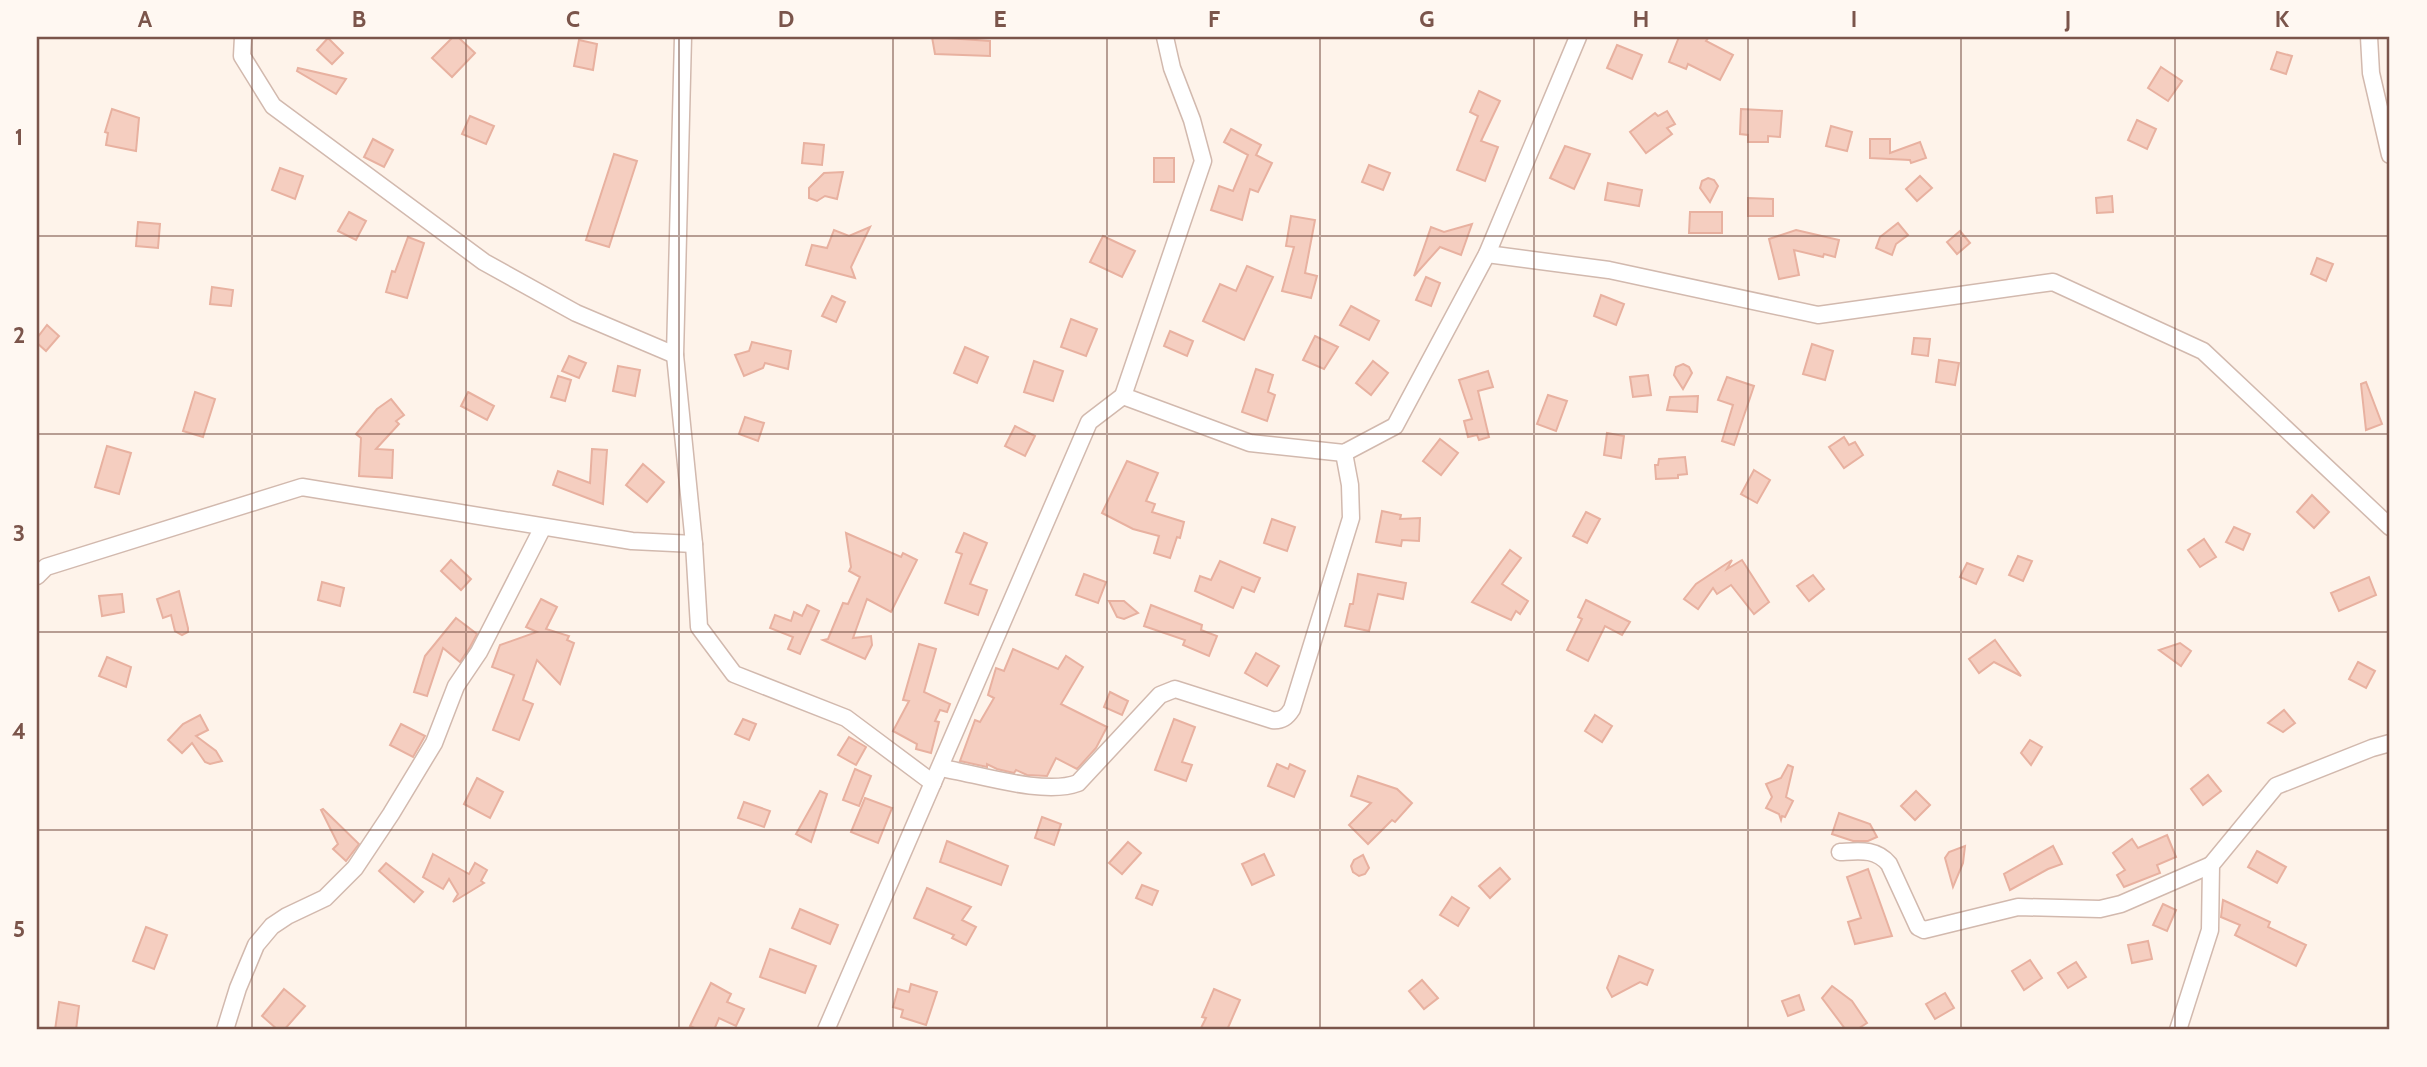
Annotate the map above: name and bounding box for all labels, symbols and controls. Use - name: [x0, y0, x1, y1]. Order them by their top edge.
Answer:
- text: A: [138, 5, 153, 33]
- text: B: [352, 5, 366, 33]
- text: C: [566, 5, 580, 33]
- text: D: [778, 5, 794, 33]
- text: E: [993, 5, 1007, 33]
- text: F: [1208, 5, 1220, 33]
- text: G: [1419, 5, 1435, 33]
- text: H: [1633, 5, 1649, 33]
- text: I: [1851, 5, 1857, 33]
- text: J: [2064, 5, 2071, 33]
- text: K: [2275, 5, 2290, 33]
- text: 1: [15, 123, 23, 151]
- text: 2: [13, 321, 25, 349]
- text: 3: [13, 519, 25, 547]
- text: 4: [12, 717, 26, 745]
- text: 5: [13, 915, 25, 943]

